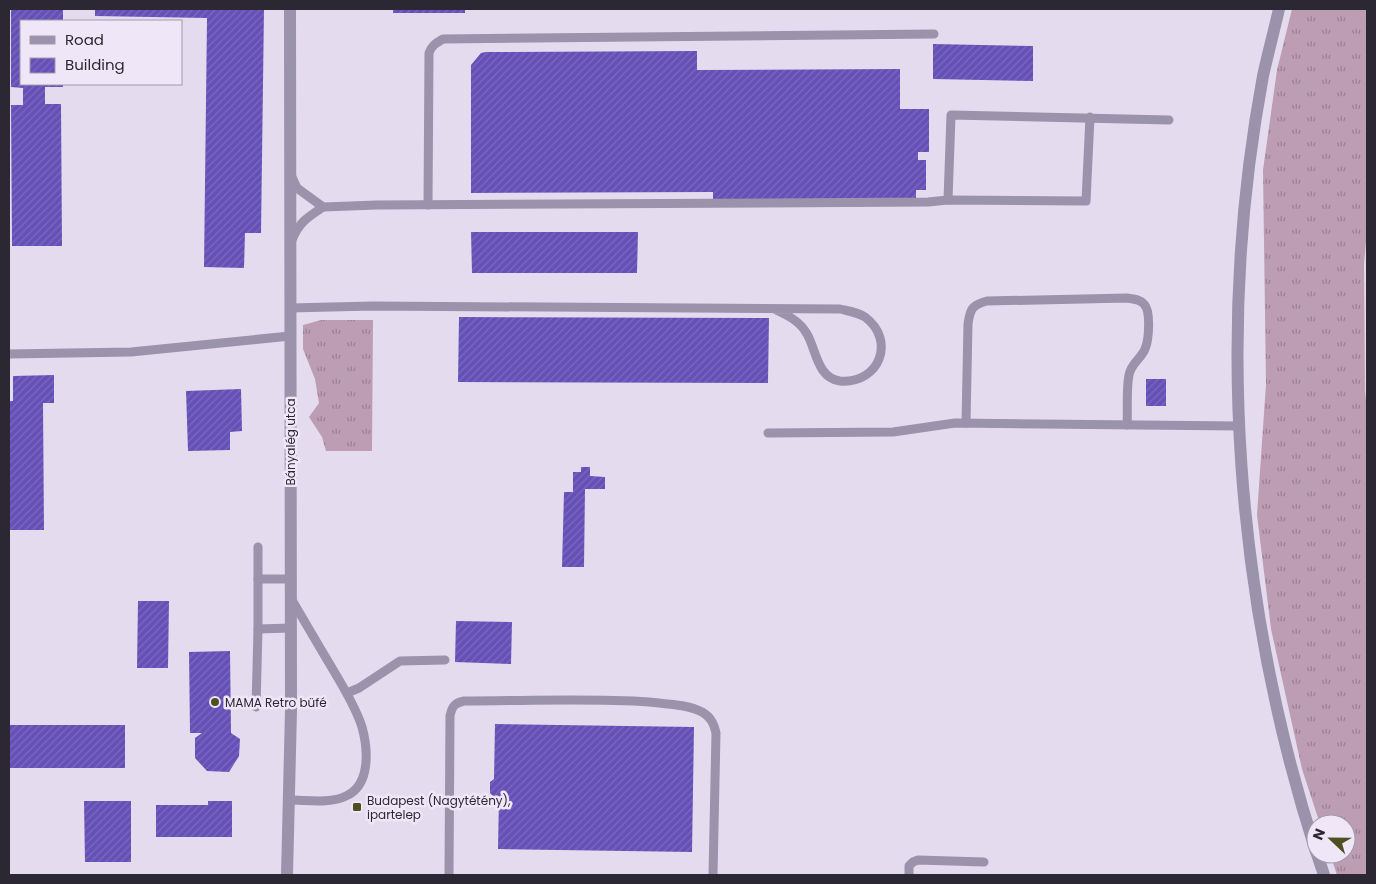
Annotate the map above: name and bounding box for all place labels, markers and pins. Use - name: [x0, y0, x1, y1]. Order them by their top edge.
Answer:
- place label: MAMA Retro büfé: [225, 694, 327, 711]
- marker: MAMA Retro büfé: [209, 696, 221, 708]
- place label: Budapest (Nagytétény), ipartelep: [367, 792, 511, 823]
- marker: Budapest (Nagytétény), ipartelep: [351, 801, 363, 813]

